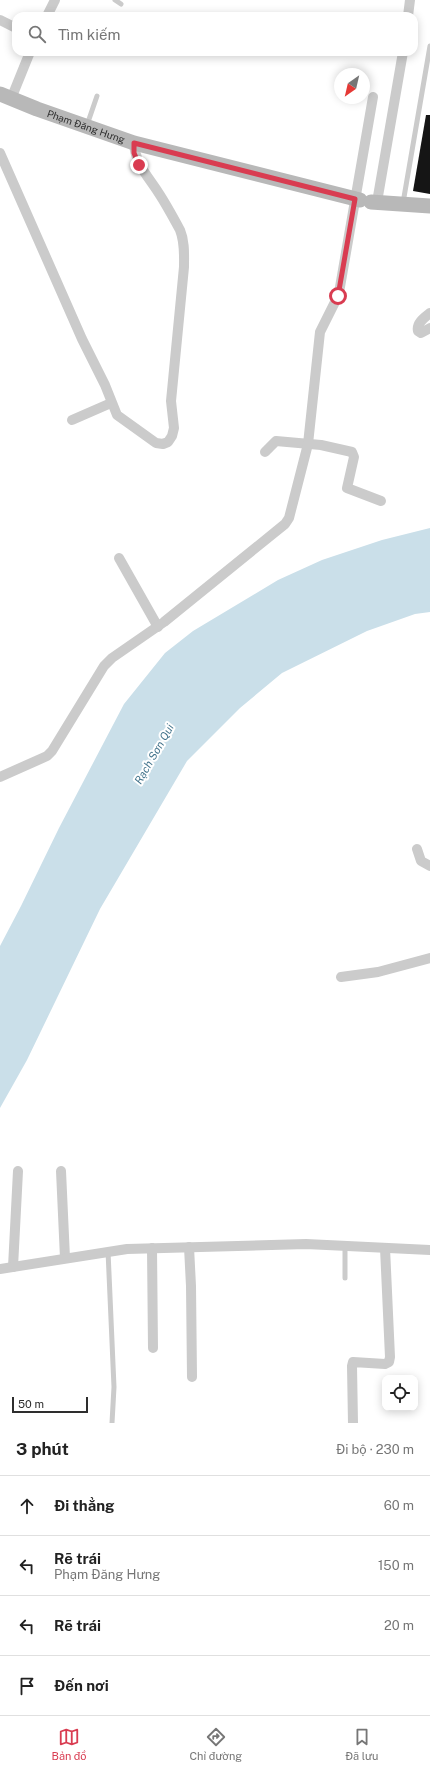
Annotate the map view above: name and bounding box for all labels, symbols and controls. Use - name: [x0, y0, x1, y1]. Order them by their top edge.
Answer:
- search box: [12, 12, 418, 56]
- icon: search: [26, 23, 48, 45]
- text: Tìm kiếm: [58, 26, 120, 43]
- north arrow: [334, 68, 370, 104]
- street label: Phạm Đăng Hưng: [45, 107, 127, 145]
- route end: [130, 156, 148, 174]
- route start: [329, 287, 347, 305]
- water label: Rạch Sơn Qui: [132, 722, 176, 786]
- map controls: [382, 1375, 418, 1411]
- button: locate: [382, 1375, 418, 1411]
- scale bar: [12, 1395, 88, 1414]
- text: 50 m: [18, 1398, 44, 1410]
- text: 3 phút: [16, 1439, 69, 1459]
- text: Đi bộ · 230 m: [336, 1442, 414, 1457]
- icon: ahead: [16, 1495, 38, 1517]
- text: Đi thẳng: [54, 1497, 115, 1514]
- text: 60 m: [384, 1498, 414, 1513]
- text: Rẽ trái: [54, 1550, 101, 1567]
- icon: left: [16, 1555, 38, 1577]
- text: 150 m: [378, 1558, 414, 1573]
- text: Phạm Đăng Hưng: [54, 1567, 160, 1582]
- icon: left: [16, 1615, 38, 1637]
- text: Rẽ trái: [54, 1617, 101, 1634]
- text: 20 m: [384, 1618, 414, 1633]
- icon: arrive: [16, 1675, 38, 1697]
- text: Đến nơi: [54, 1677, 109, 1694]
- tab: Bản đồ: [52, 1726, 87, 1762]
- tab: Chỉ đường: [190, 1726, 242, 1762]
- tab: Đã lưu: [345, 1726, 378, 1762]

